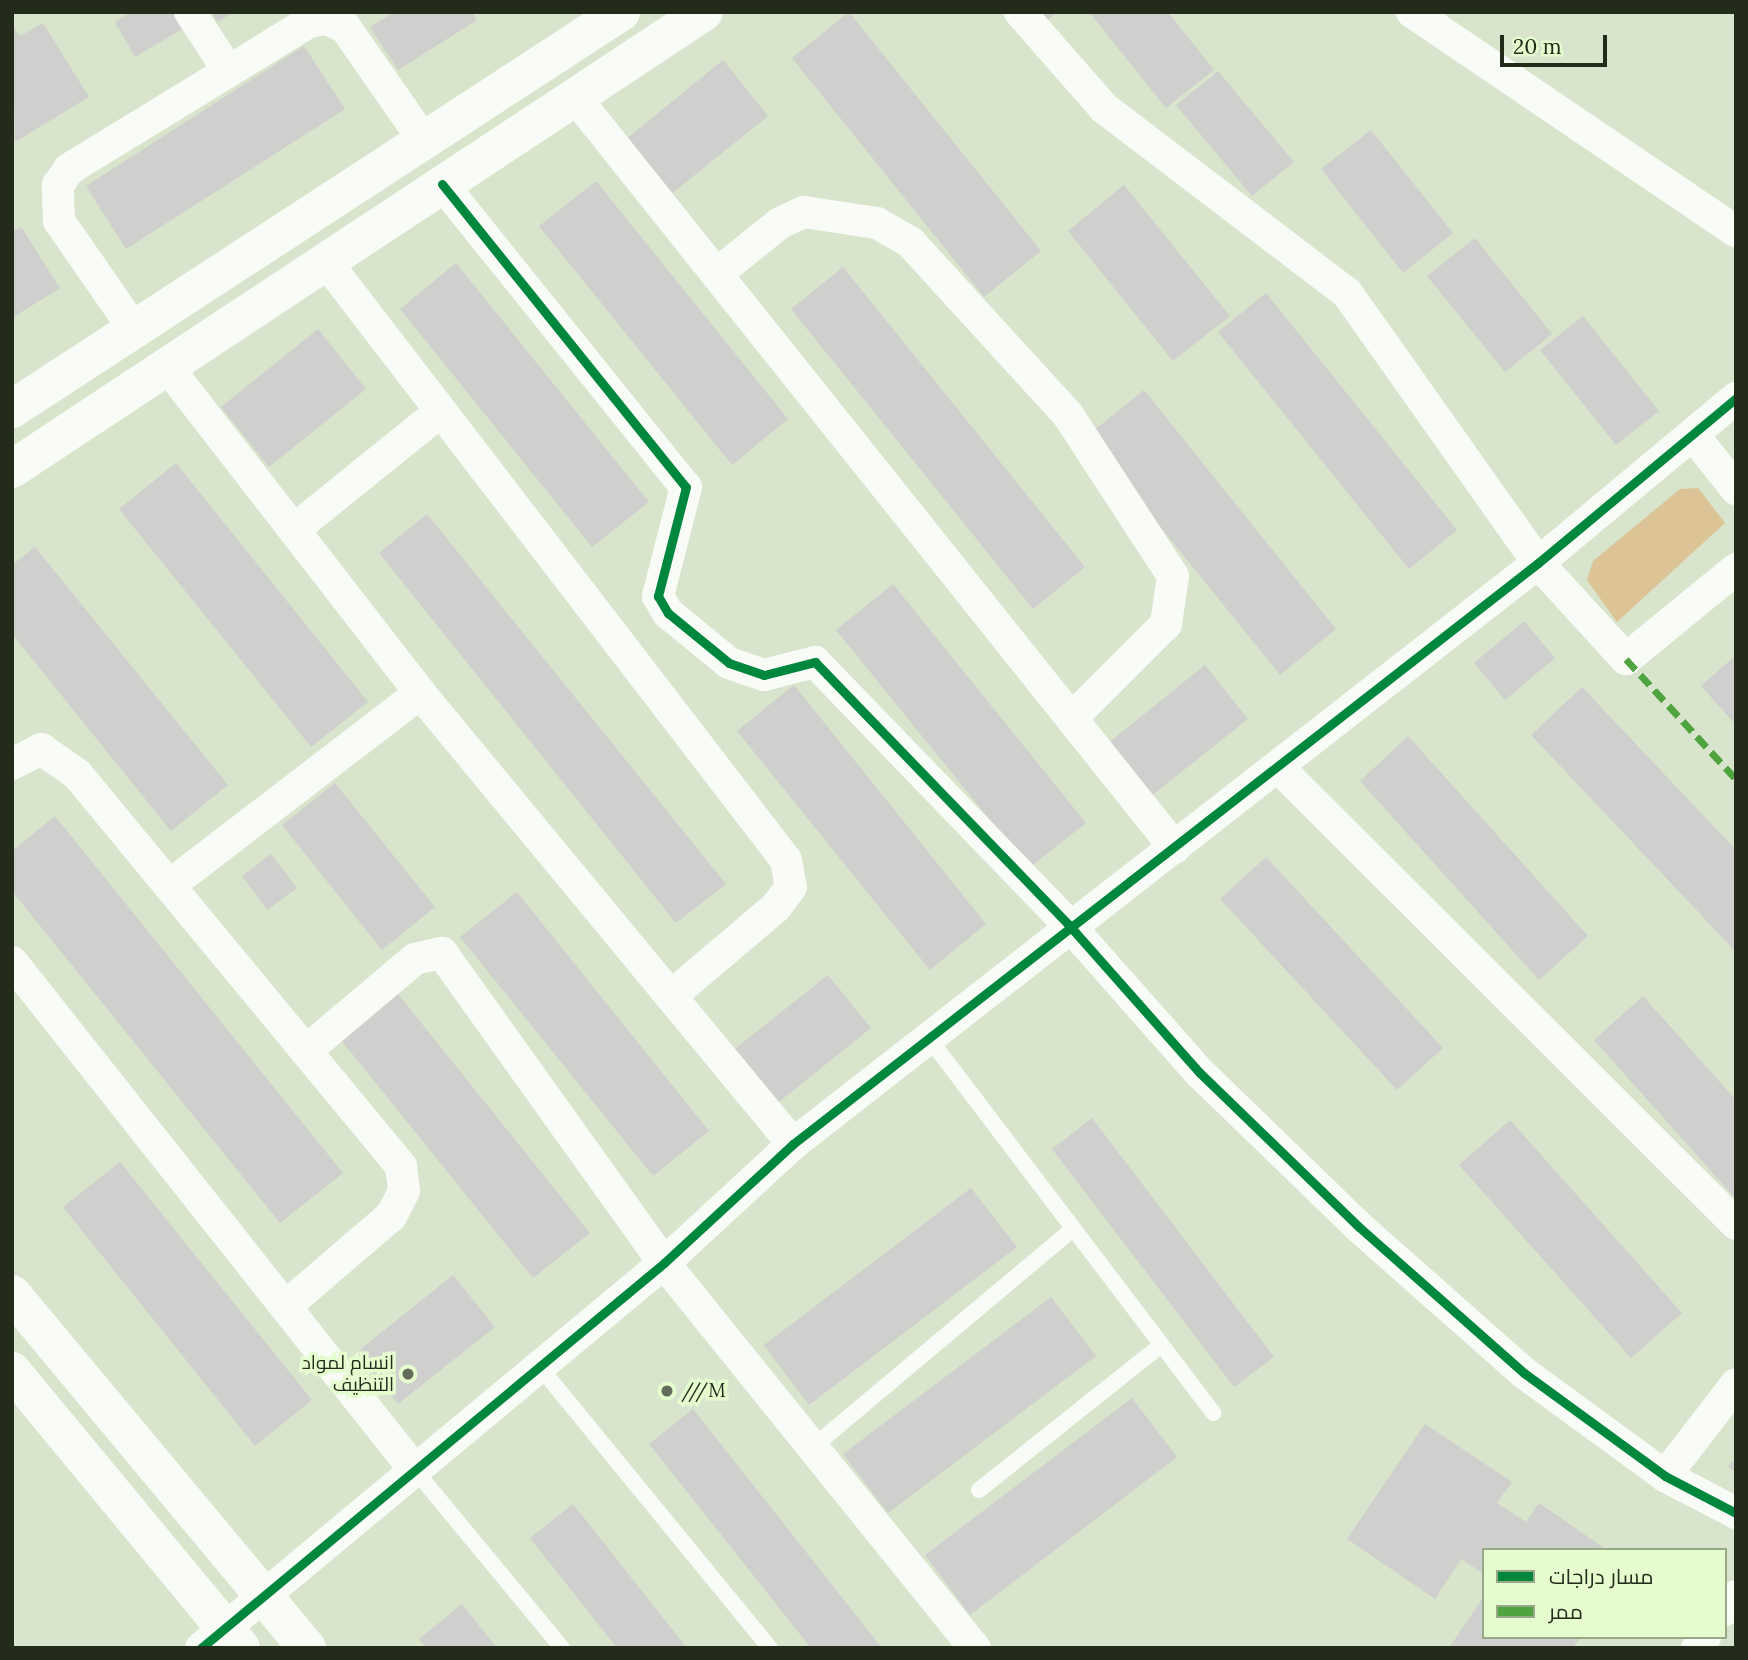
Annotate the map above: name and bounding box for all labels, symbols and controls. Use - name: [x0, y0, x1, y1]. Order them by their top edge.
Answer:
- scale bar: [1503, 21, 1610, 65]
- text: 20 m: [1513, 33, 1562, 60]
- place label: انسام لمواد التنظيف: [302, 1352, 394, 1396]
- marker: انسام لمواد التنظيف: [400, 1366, 416, 1382]
- place label: ///M: [681, 1380, 726, 1402]
- marker: ///M: [659, 1383, 675, 1399]
- legend: [1482, 1548, 1727, 1639]
- text: مسار دراجات: [1549, 1563, 1654, 1590]
- text: ممر: [1549, 1598, 1583, 1625]

